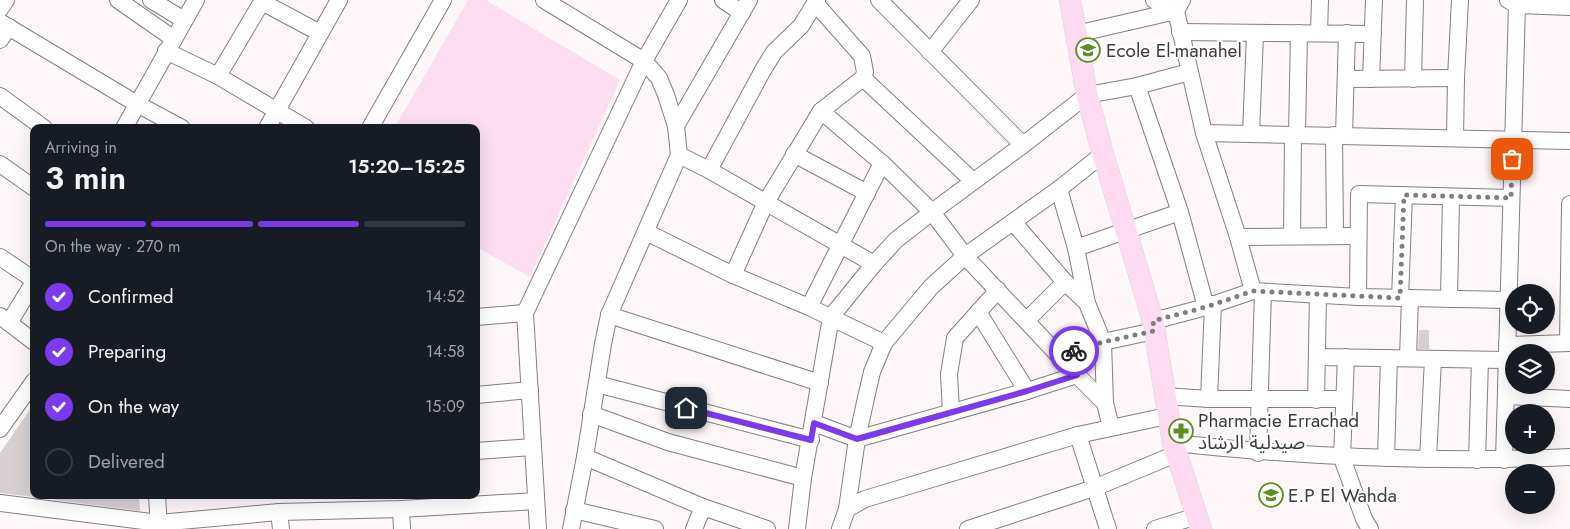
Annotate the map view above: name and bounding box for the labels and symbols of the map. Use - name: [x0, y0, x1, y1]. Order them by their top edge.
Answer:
- school or university icon: Ecole El-manahel: [1075, 37, 1101, 63]
- place label: Ecole El-manahel: [1106, 37, 1242, 64]
- pin: [1491, 138, 1533, 180]
- courier: [1049, 326, 1099, 376]
- pin: [665, 387, 707, 429]
- place label: Pharmacie Errachad صيدلية الرشاد: [1198, 407, 1359, 456]
- pharmacy icon: Pharmacie Errachad صيدلية الرشاد: [1168, 418, 1194, 444]
- school or university icon: E.P El Wahda: [1258, 482, 1284, 508]
- place label: E.P El Wahda: [1288, 482, 1397, 509]

